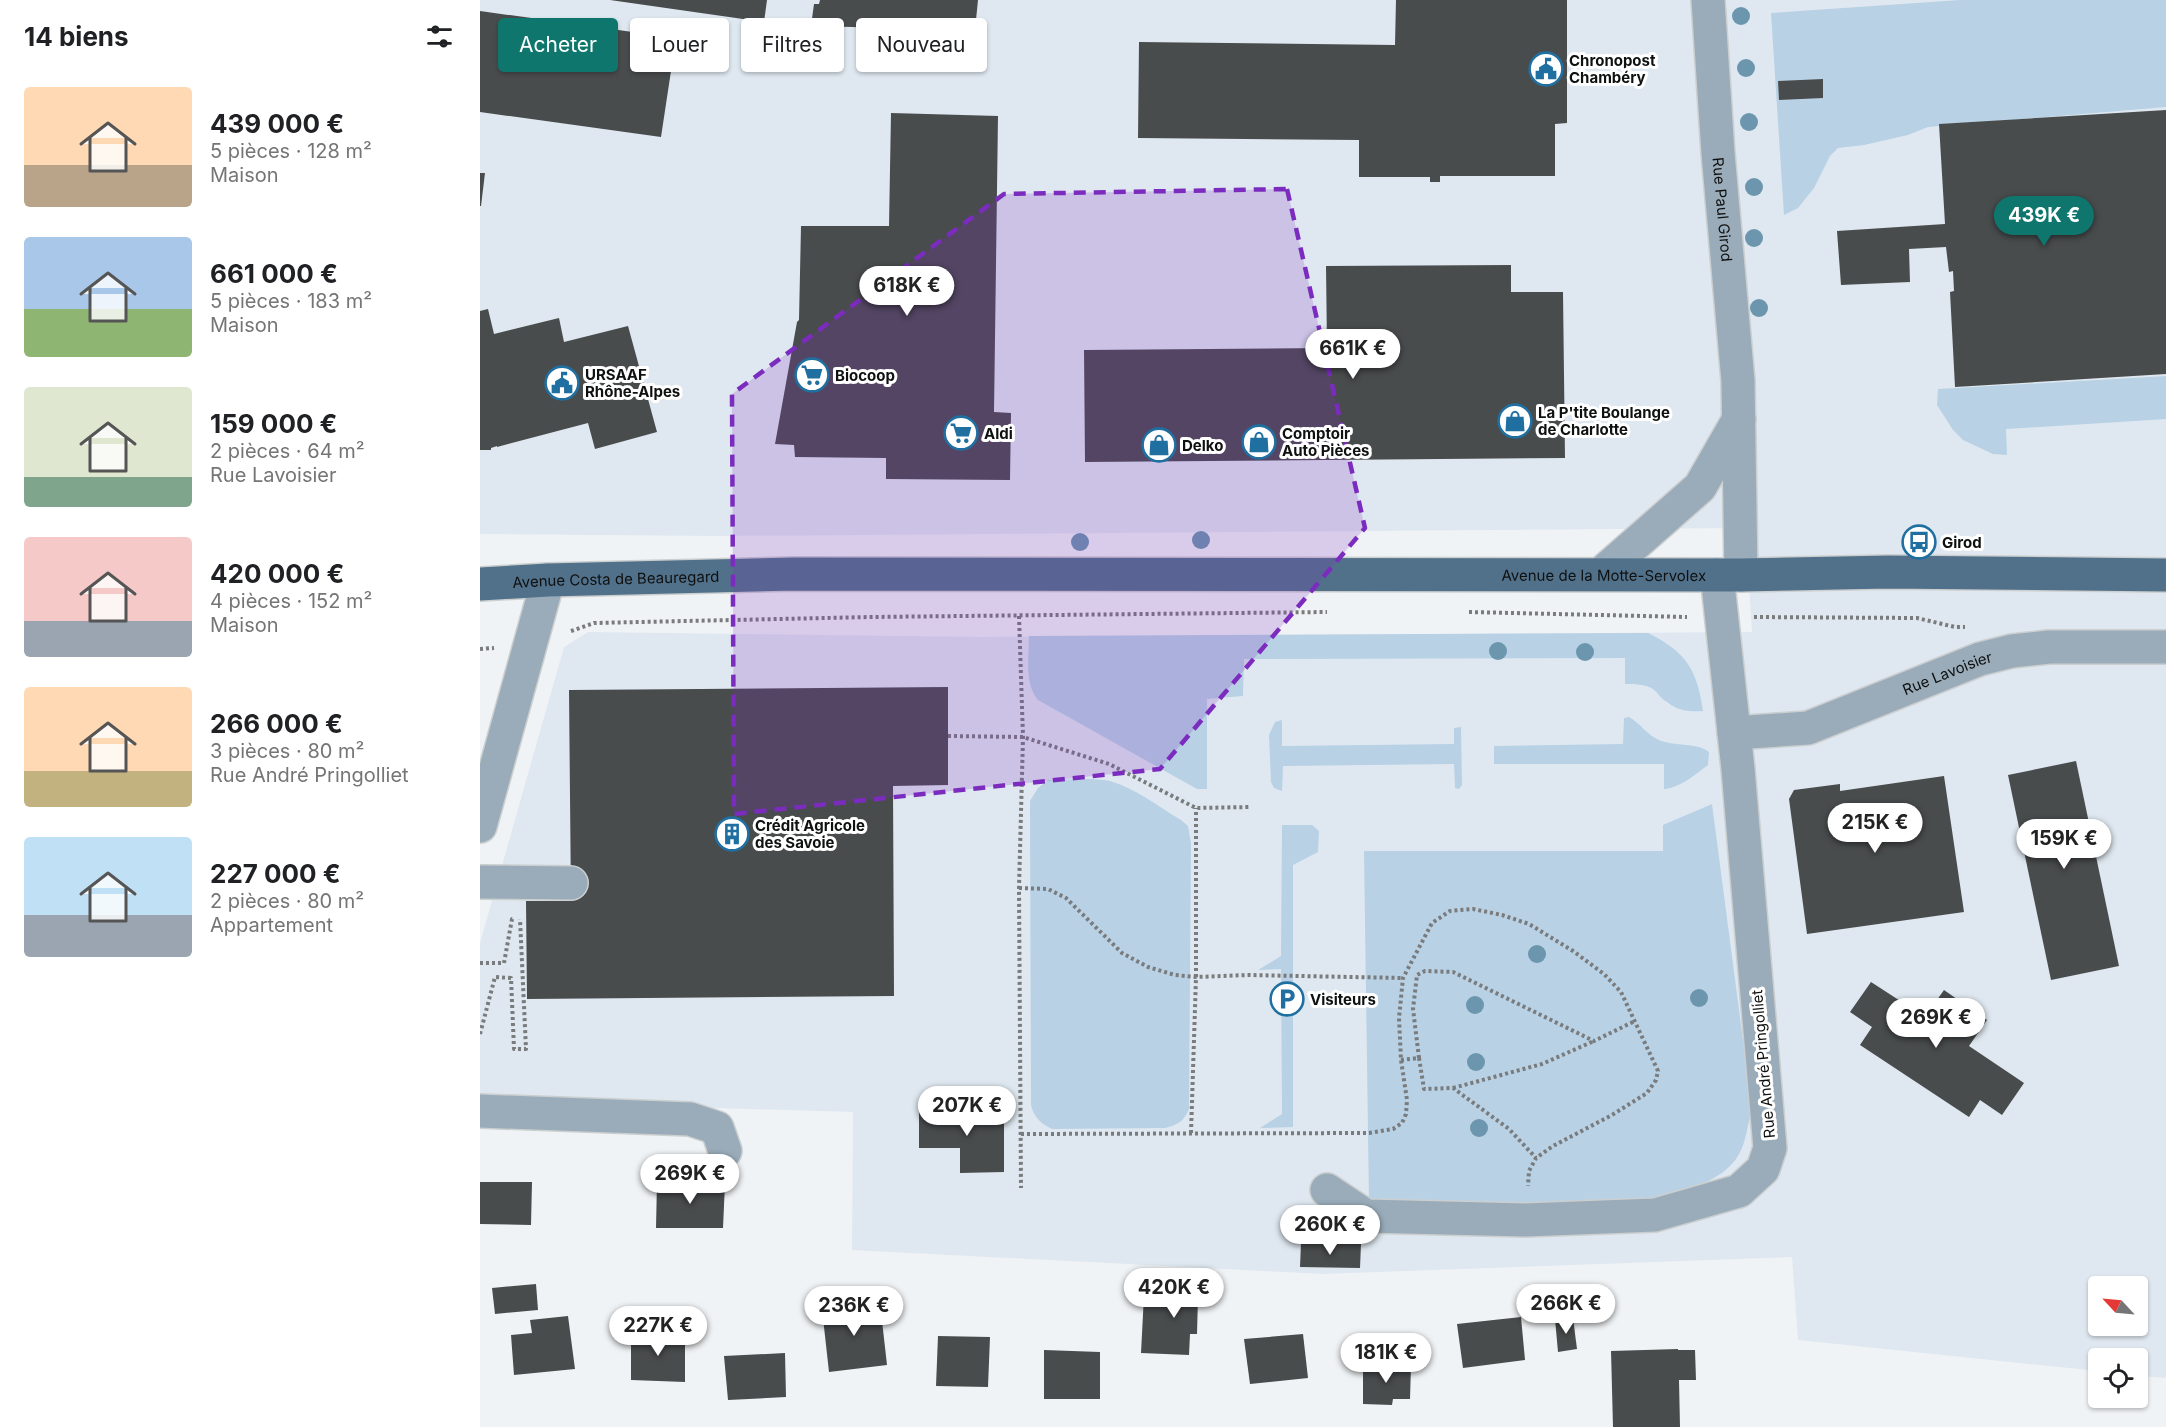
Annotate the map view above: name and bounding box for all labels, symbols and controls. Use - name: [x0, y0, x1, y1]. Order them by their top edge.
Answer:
- chip: Acheter: [498, 18, 618, 72]
- chip: Louer: [630, 18, 729, 72]
- chip: Filtres: [741, 18, 844, 72]
- chip: Nouveau: [856, 18, 987, 72]
- icon: filters: [423, 20, 456, 53]
- text: 14 biens: [24, 21, 129, 52]
- public building icon: Chronopost Chambéry: [1528, 51, 1564, 87]
- place label: Chronopost Chambéry: [1569, 51, 1656, 87]
- text: 439 000 €: [210, 108, 344, 139]
- icon: home: [72, 111, 144, 183]
- text: 5 pièces · 128 m²: [210, 139, 372, 163]
- street label: Rue Paul Girod: [1709, 156, 1737, 262]
- text: Maison: [210, 163, 279, 187]
- pin: 439K €: [1995, 196, 2093, 247]
- text: 439K €: [2008, 203, 2080, 227]
- text: 661 000 €: [210, 258, 338, 289]
- icon: home: [72, 261, 144, 333]
- pin: 618K €: [858, 266, 956, 317]
- text: 618K €: [873, 273, 941, 297]
- text: 5 pièces · 183 m²: [210, 289, 372, 313]
- text: Maison: [210, 313, 279, 337]
- pin: 661K €: [1304, 329, 1402, 380]
- text: 661K €: [1319, 336, 1387, 360]
- supermarket icon: Biocoop: [794, 357, 830, 393]
- public building icon: URSAAF Rhône-Alpes: [544, 365, 580, 401]
- place label: URSAAF Rhône-Alpes: [585, 365, 680, 401]
- place label: Biocoop: [835, 366, 895, 385]
- shop icon: La P'tite Boulange de Charlotte: [1497, 403, 1533, 439]
- place label: La P'tite Boulange de Charlotte: [1538, 403, 1670, 439]
- text: 159 000 €: [210, 408, 337, 439]
- icon: home: [72, 411, 144, 483]
- supermarket icon: Aldi: [943, 415, 979, 451]
- place label: Aldi: [984, 424, 1013, 443]
- shop icon: Comptoir Auto Pièces: [1241, 424, 1277, 460]
- place label: Comptoir Auto Pièces: [1282, 424, 1370, 460]
- shop icon: Delko: [1141, 427, 1177, 463]
- place label: Delko: [1182, 436, 1223, 455]
- text: 2 pièces · 64 m²: [210, 439, 365, 463]
- text: Rue Lavoisier: [210, 463, 337, 487]
- bus stop icon: Girod: [1901, 524, 1937, 560]
- place label: Girod: [1942, 533, 1982, 552]
- text: 420 000 €: [210, 558, 344, 589]
- icon: home: [72, 561, 144, 633]
- street label: Avenue de la Motte-Servolex: [1501, 565, 1706, 584]
- street label: Avenue Costa de Beauregard: [512, 566, 720, 592]
- text: 4 pièces · 152 m²: [210, 589, 372, 613]
- text: Maison: [210, 613, 279, 637]
- street label: Rue Lavoisier: [1899, 647, 1994, 699]
- text: 266 000 €: [210, 708, 343, 739]
- icon: home: [72, 711, 144, 783]
- text: 3 pièces · 80 m²: [210, 739, 364, 763]
- text: Rue André Pringolliet: [210, 763, 409, 787]
- pin: 215K €: [1826, 803, 1924, 854]
- text: 215K €: [1842, 810, 1908, 834]
- building icon: Crédit Agricole des Savoie: [714, 816, 750, 852]
- place label: Crédit Agricole des Savoie: [755, 816, 865, 852]
- pin: 159K €: [2015, 819, 2113, 870]
- text: 159K €: [2030, 826, 2098, 850]
- text: 227 000 €: [210, 858, 341, 889]
- icon: home: [72, 861, 144, 933]
- text: 2 pièces · 80 m²: [210, 889, 364, 913]
- text: Appartement: [210, 913, 333, 937]
- parking icon: Visiteurs: [1269, 981, 1305, 1017]
- street label: Rue André Pringolliet: [1747, 989, 1779, 1139]
- place label: Visiteurs: [1310, 990, 1376, 1009]
- pin: 269K €: [1887, 998, 1985, 1049]
- text: 269K €: [1900, 1005, 1972, 1029]
- pin: 207K €: [918, 1086, 1016, 1137]
- text: 207K €: [932, 1093, 1002, 1117]
- pin: 269K €: [641, 1154, 739, 1205]
- text: 269K €: [654, 1161, 726, 1185]
- pin: 260K €: [1281, 1205, 1379, 1256]
- text: 260K €: [1294, 1212, 1366, 1236]
- pin: 420K €: [1125, 1268, 1223, 1319]
- text: 420K €: [1138, 1275, 1210, 1299]
- north arrow: [2088, 1276, 2148, 1336]
- map controls: [2088, 1276, 2148, 1408]
- pin: 266K €: [1517, 1284, 1615, 1335]
- pin: 236K €: [805, 1286, 903, 1337]
- text: 266K €: [1530, 1291, 1602, 1315]
- text: 236K €: [818, 1293, 890, 1317]
- pin: 227K €: [609, 1306, 707, 1357]
- text: 227K €: [623, 1313, 693, 1337]
- pin: 181K €: [1337, 1333, 1435, 1384]
- text: 181K €: [1354, 1340, 1418, 1364]
- button: locate: [2088, 1348, 2148, 1408]

